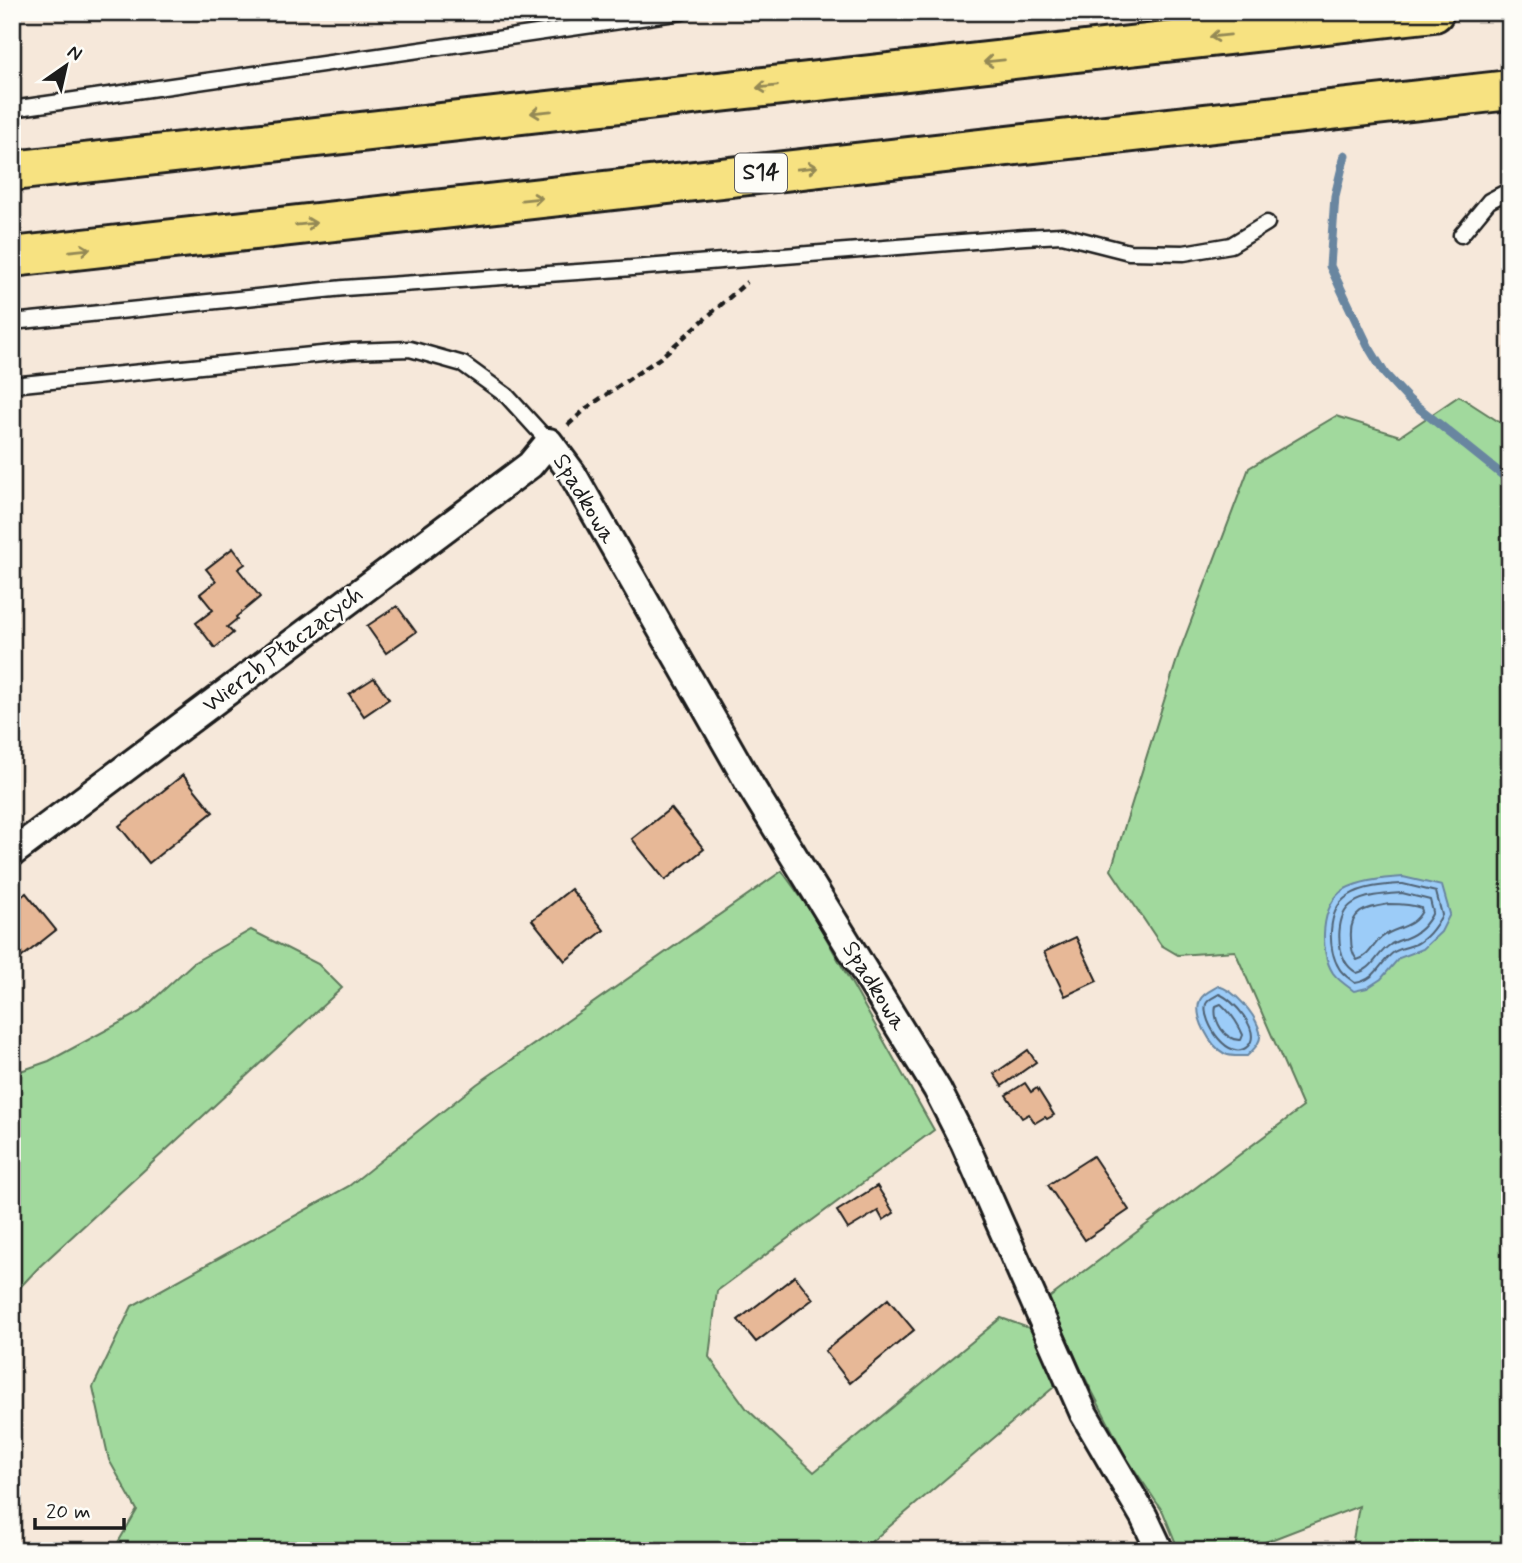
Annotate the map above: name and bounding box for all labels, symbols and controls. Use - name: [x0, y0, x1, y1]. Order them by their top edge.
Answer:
- one-way arrow: [1209, 30, 1231, 43]
- north arrow: [32, 32, 102, 102]
- text: N: [62, 39, 87, 67]
- one-way arrow: [983, 55, 1005, 68]
- one-way arrow: [757, 80, 779, 93]
- one-way arrow: [531, 106, 553, 119]
- road number: S14: [735, 154, 787, 192]
- one-way arrow: [795, 162, 818, 175]
- one-way arrow: [520, 192, 543, 205]
- one-way arrow: [294, 218, 317, 231]
- one-way arrow: [68, 243, 91, 256]
- street label: Spadkowa: [545, 448, 623, 550]
- street label: Wierzb Płaczących: [196, 579, 370, 721]
- street label: Spadkowa: [834, 935, 914, 1037]
- scale bar: [35, 1486, 124, 1530]
- text: 20 m: [46, 1498, 91, 1526]

